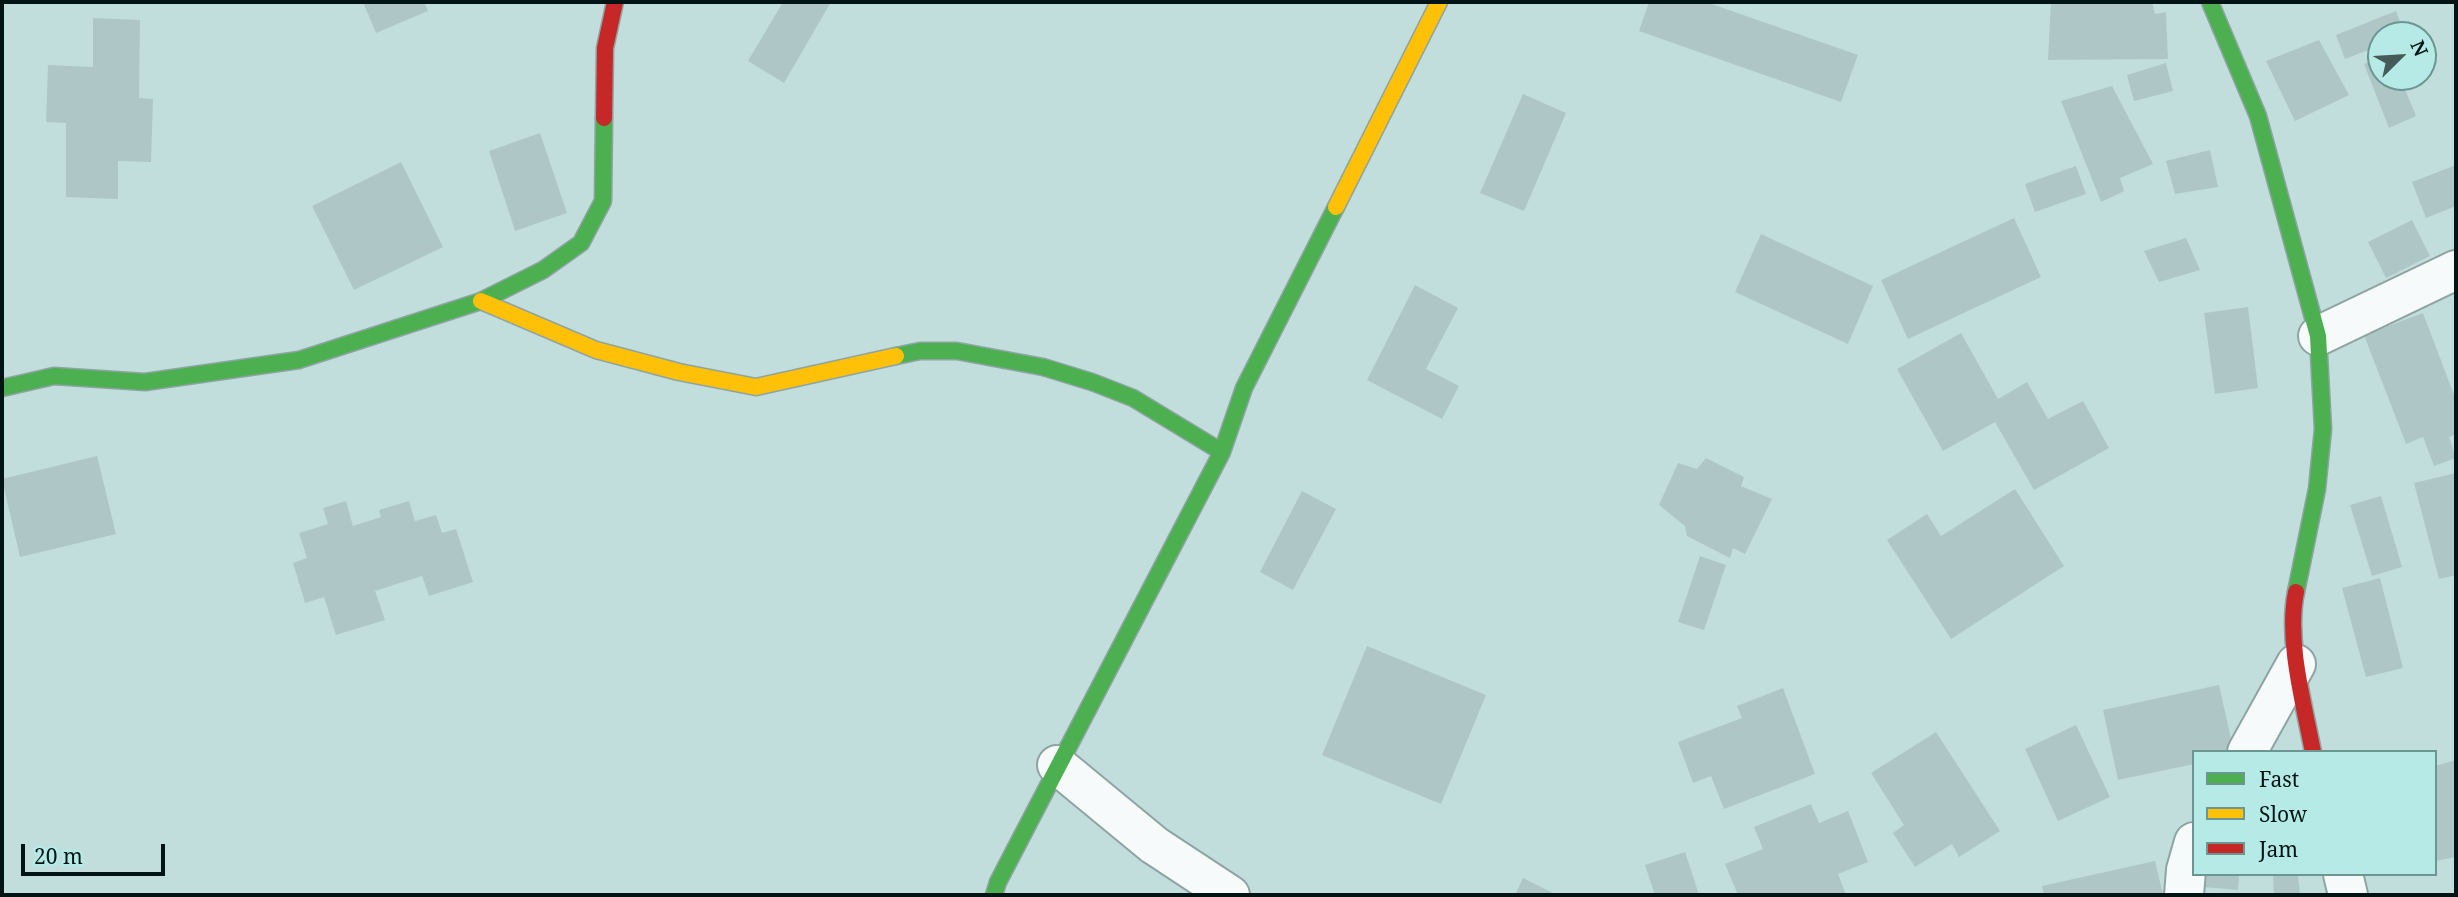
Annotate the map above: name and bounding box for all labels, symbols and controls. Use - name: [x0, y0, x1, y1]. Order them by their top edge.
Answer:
- north arrow: [2367, 21, 2437, 91]
- text: N: [2404, 36, 2434, 60]
- legend: [2192, 750, 2437, 876]
- text: Fast: [2259, 765, 2299, 793]
- text: Slow: [2259, 800, 2307, 828]
- scale bar: [24, 830, 168, 874]
- text: Jam: [2259, 835, 2298, 863]
- text: 20 m: [34, 842, 83, 870]

